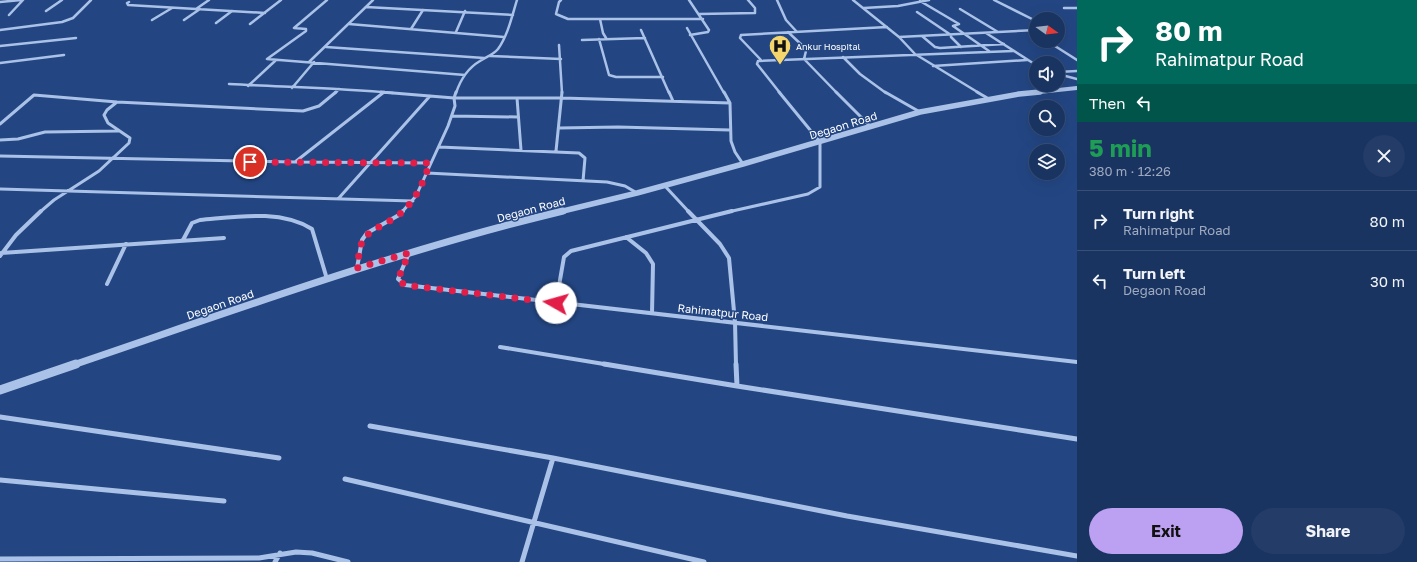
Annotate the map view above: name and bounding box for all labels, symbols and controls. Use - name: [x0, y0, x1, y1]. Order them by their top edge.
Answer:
- north arrow: [1029, 12, 1065, 48]
- map controls: [1029, 12, 1065, 180]
- text: 80 m: [1155, 14, 1223, 47]
- icon: right: [1089, 16, 1141, 68]
- hospital icon: Ankur Hospital: [767, 33, 793, 66]
- place label: Ankur Hospital: [796, 41, 860, 52]
- text: Rahimatpur Road: [1155, 48, 1304, 70]
- button: sound: [1029, 56, 1065, 92]
- icon: left: [1133, 92, 1155, 114]
- text: Then: [1089, 94, 1125, 112]
- button: search: [1029, 100, 1065, 136]
- street label: Degaon Road: [808, 109, 878, 141]
- text: 5 min: [1089, 133, 1152, 162]
- button: close: [1363, 135, 1405, 177]
- button: layers: [1029, 144, 1065, 180]
- pin: [233, 145, 267, 179]
- icon: arrive: [239, 151, 261, 173]
- text: 380 m · 12:26: [1089, 163, 1171, 179]
- street label: Degaon Road: [495, 194, 567, 224]
- text: Turn right: [1123, 204, 1194, 222]
- icon: right: [1089, 210, 1111, 232]
- text: 80 m: [1370, 212, 1405, 230]
- text: Rahimatpur Road: [1123, 222, 1230, 238]
- text: Turn left: [1123, 264, 1185, 282]
- icon: left: [1089, 270, 1111, 292]
- text: 30 m: [1370, 272, 1405, 290]
- position arrow: [535, 282, 577, 324]
- text: Degaon Road: [1123, 282, 1206, 298]
- street label: Degaon Road: [185, 286, 255, 322]
- street label: Rahimatpur Road: [677, 301, 769, 323]
- button: Exit: [1089, 508, 1243, 554]
- button: Share: [1251, 508, 1405, 554]

